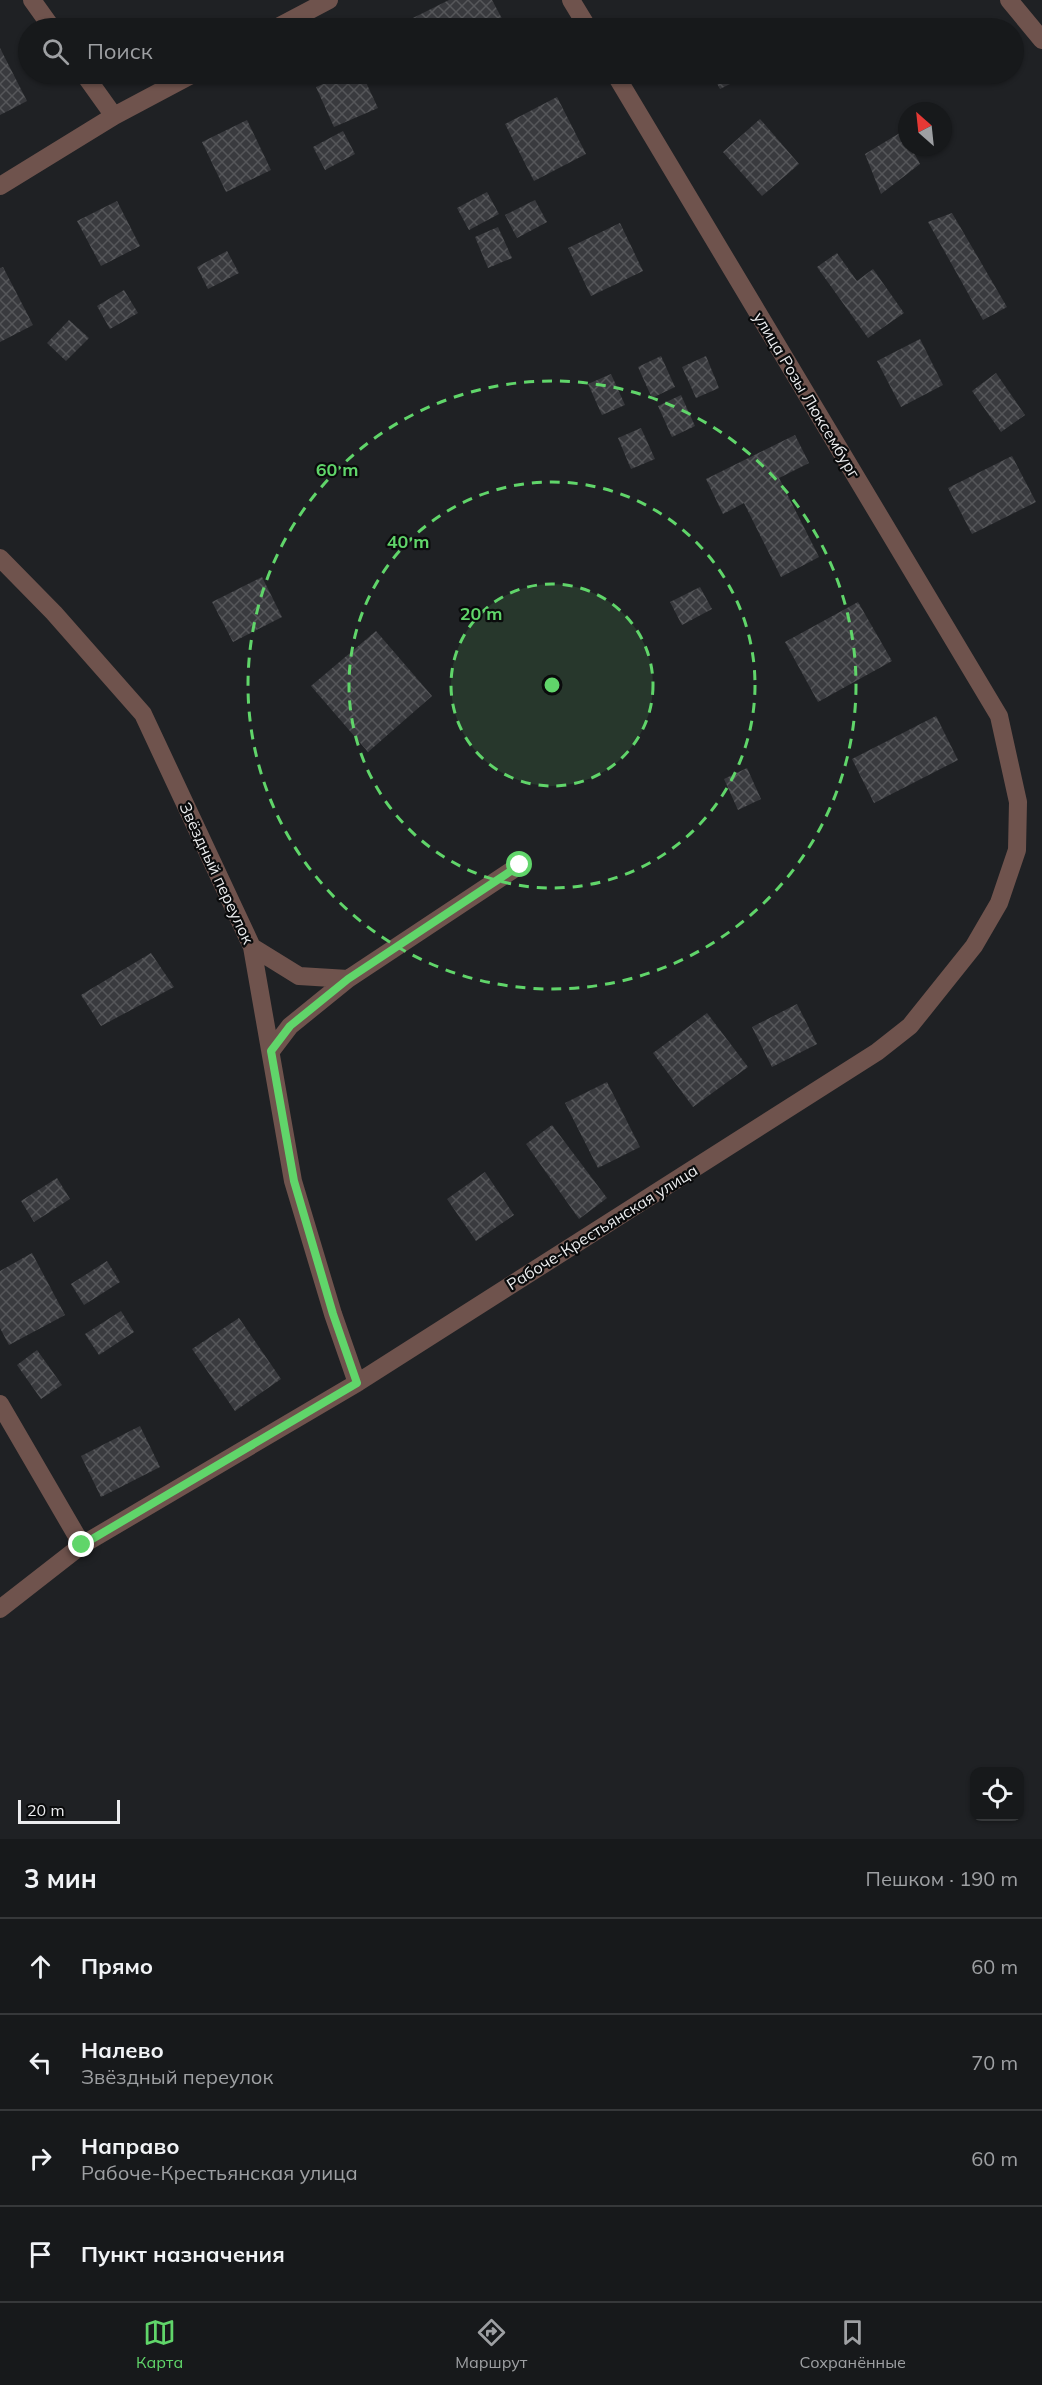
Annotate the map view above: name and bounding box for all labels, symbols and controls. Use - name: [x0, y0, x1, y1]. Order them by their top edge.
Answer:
- search box: [18, 18, 1024, 84]
- icon: search: [39, 35, 72, 68]
- text: Поиск: [87, 37, 153, 65]
- north arrow: [898, 102, 952, 156]
- street label: улица Розы Люксембург: [749, 308, 865, 482]
- text: 60 m: [316, 458, 358, 481]
- text: 40 m: [387, 530, 429, 553]
- text: 20 m: [460, 602, 502, 625]
- centre of rings: [542, 675, 562, 695]
- street label: Звёздный переулок: [175, 799, 259, 947]
- route start: [506, 851, 532, 877]
- street label: Рабоче-Крестьянская улица: [503, 1160, 701, 1294]
- route end: [68, 1531, 94, 1557]
- map controls: [970, 1767, 1024, 1821]
- button: locate: [970, 1767, 1024, 1821]
- scale bar: [18, 1797, 120, 1824]
- text: 20 m: [27, 1800, 64, 1820]
- text: 3 мин: [24, 1862, 97, 1895]
- text: Пешком · 190 m: [866, 1866, 1018, 1891]
- icon: ahead: [24, 1950, 57, 1983]
- text: Прямо: [81, 1952, 153, 1980]
- text: 60 m: [971, 1954, 1018, 1979]
- text: Налево: [81, 2036, 164, 2064]
- icon: left: [24, 2046, 57, 2079]
- text: 70 m: [971, 2050, 1018, 2075]
- text: Звёздный переулок: [81, 2064, 273, 2089]
- text: Направо: [81, 2132, 179, 2160]
- icon: right: [24, 2142, 57, 2175]
- text: 60 m: [971, 2146, 1018, 2171]
- text: Рабоче-Крестьянская улица: [81, 2160, 358, 2185]
- icon: arrive: [24, 2238, 57, 2271]
- text: Пункт назначения: [81, 2240, 285, 2268]
- tab: Карта: [136, 2316, 183, 2372]
- tab: Маршрут: [455, 2316, 527, 2372]
- tab: Сохранённые: [799, 2316, 906, 2372]

